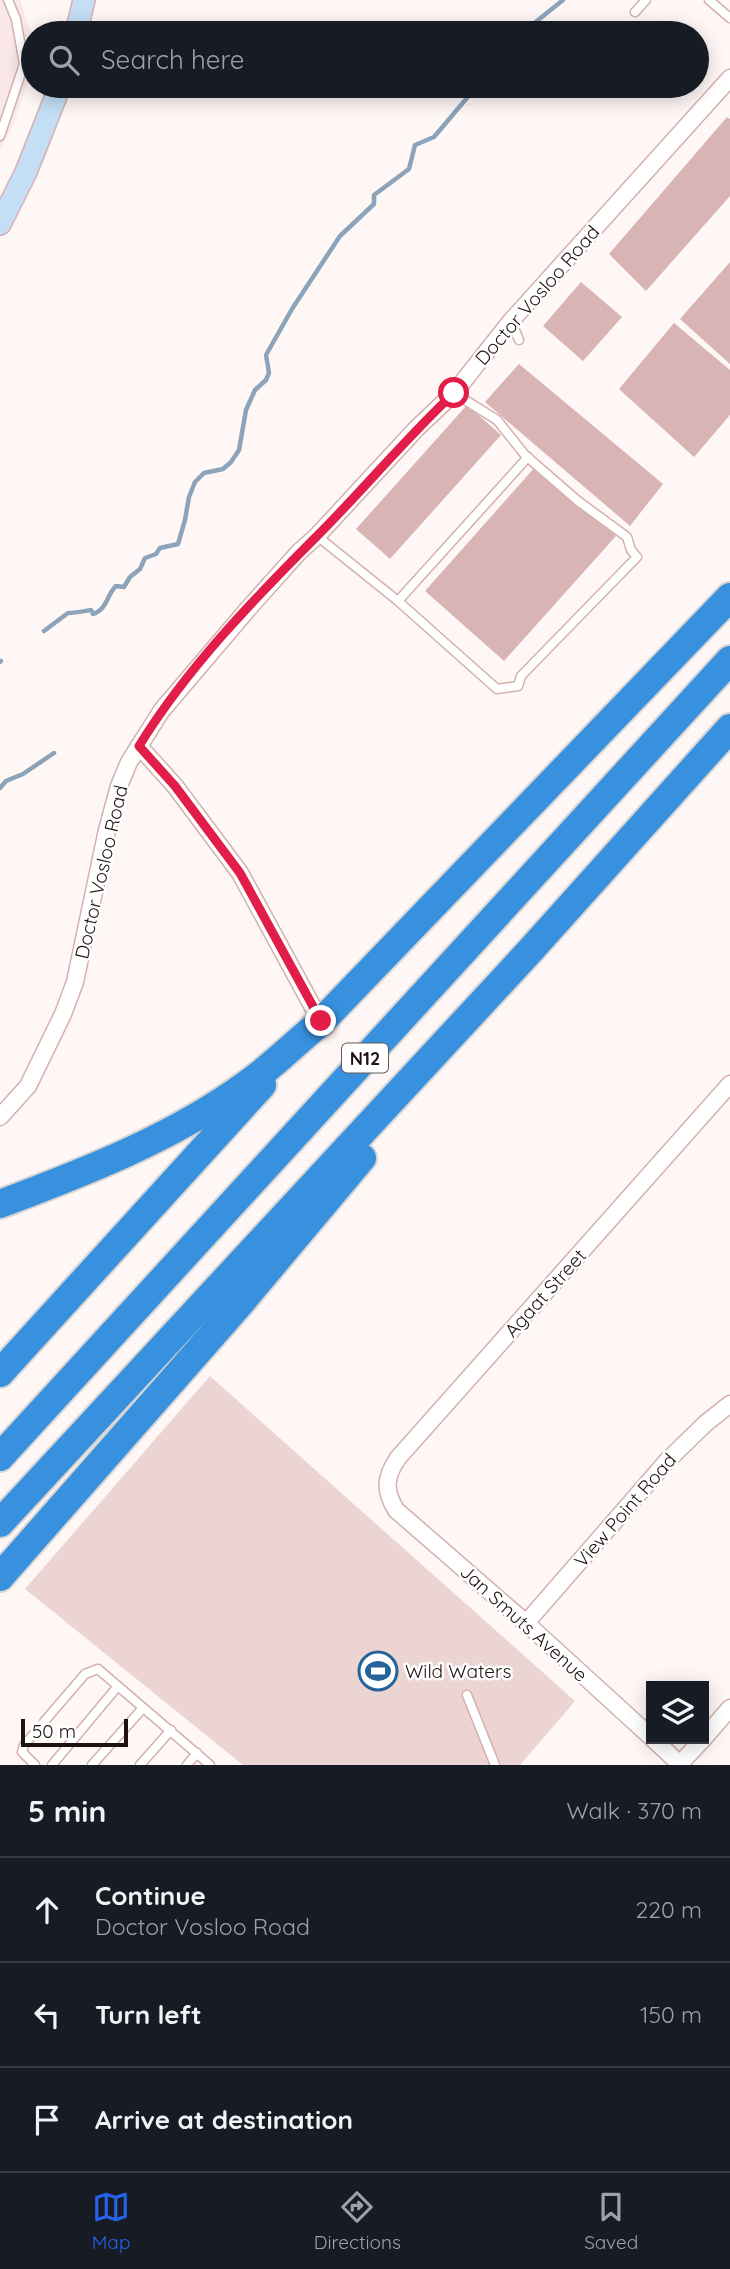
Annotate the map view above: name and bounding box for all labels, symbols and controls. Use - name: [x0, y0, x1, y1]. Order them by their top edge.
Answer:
- search box: [21, 21, 709, 98]
- icon: search: [45, 41, 83, 79]
- text: Search here: [101, 43, 245, 76]
- street label: Doctor Vosloo Road: [470, 220, 604, 370]
- route start: [438, 377, 469, 408]
- street label: Doctor Vosloo Road: [69, 783, 133, 961]
- route end: [305, 1005, 336, 1036]
- road number: N12: [342, 1044, 388, 1072]
- street label: Agaat Street: [499, 1244, 591, 1342]
- street label: View Point Road: [569, 1448, 681, 1572]
- street label: Jan Smuts Avenue: [455, 1559, 593, 1687]
- sports icon: Wild Waters: [357, 1650, 399, 1692]
- place label: Wild Waters: [405, 1659, 511, 1683]
- map controls: [646, 1681, 709, 1744]
- button: layers: [646, 1681, 709, 1744]
- scale bar: [21, 1716, 128, 1748]
- text: 50 m: [32, 1719, 76, 1743]
- text: 5 min: [28, 1792, 106, 1830]
- text: Walk · 370 m: [567, 1796, 702, 1825]
- text: Continue: [95, 1879, 206, 1912]
- icon: ahead: [28, 1891, 66, 1929]
- text: 220 m: [636, 1895, 702, 1924]
- text: Doctor Vosloo Road: [95, 1912, 310, 1941]
- icon: left: [28, 1996, 66, 2034]
- text: Turn left: [95, 1998, 202, 2031]
- text: 150 m: [640, 2000, 702, 2029]
- icon: arrive: [28, 2101, 66, 2139]
- text: Arrive at destination: [95, 2103, 353, 2136]
- tab: Map: [92, 2188, 130, 2254]
- tab: Directions: [314, 2188, 401, 2254]
- tab: Saved: [584, 2188, 638, 2254]

